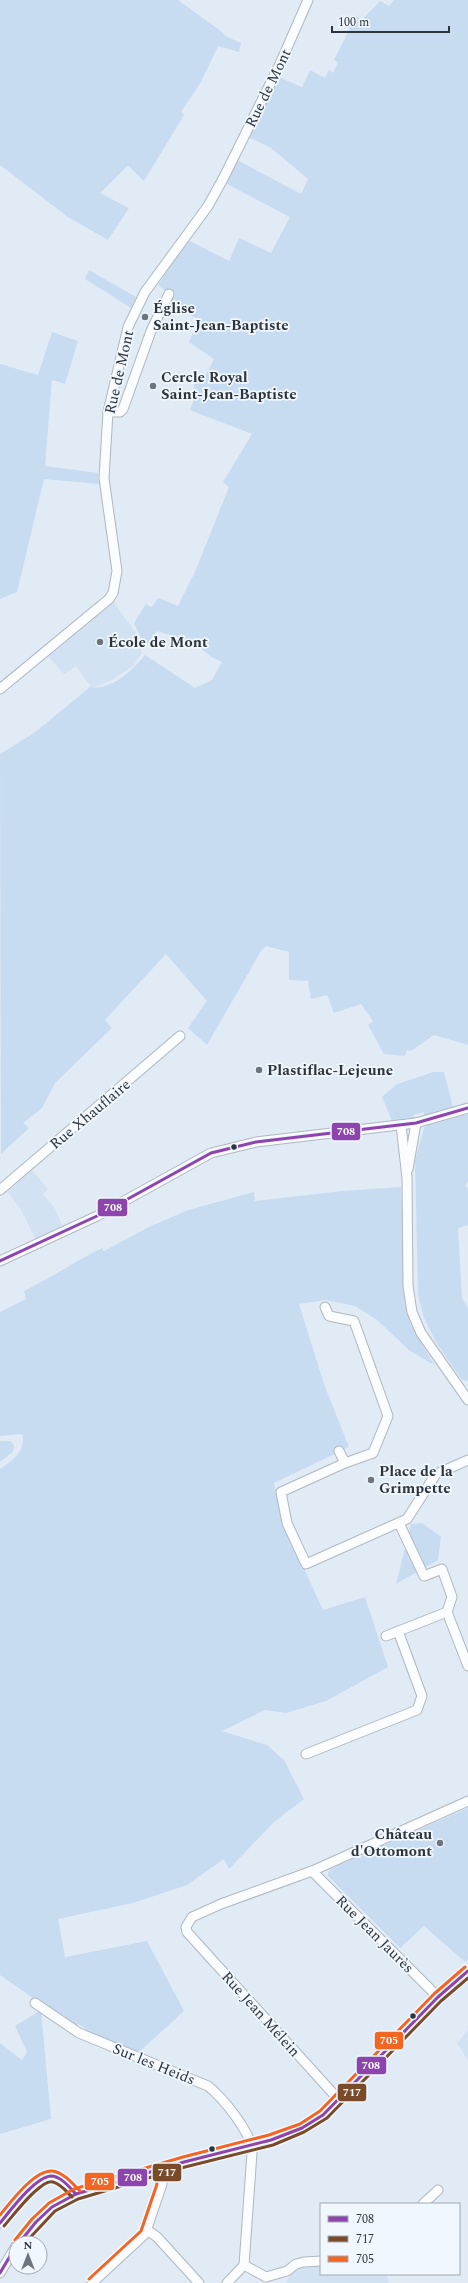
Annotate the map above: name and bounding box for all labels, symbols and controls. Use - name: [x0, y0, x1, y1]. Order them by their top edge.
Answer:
- scale bar: [332, 8, 449, 34]
- text: 100 m: [338, 13, 369, 32]
- street label: Rue de Mont: [239, 45, 297, 132]
- place label: Église Saint-Jean-Baptiste: [153, 297, 289, 337]
- marker: Église Saint-Jean-Baptiste: [140, 312, 150, 322]
- street label: Rue de Mont: [99, 328, 140, 416]
- place label: Cercle Royal Saint-Jean-Baptiste: [161, 366, 297, 406]
- marker: Cercle Royal Saint-Jean-Baptiste: [148, 381, 158, 391]
- place label: École de Mont: [108, 631, 208, 654]
- marker: École de Mont: [95, 637, 105, 647]
- place label: Plastiflac-Lejeune: [267, 1059, 393, 1082]
- marker: Plastiflac-Lejeune: [254, 1065, 264, 1075]
- street label: Rue Xhauflaire: [45, 1074, 136, 1155]
- line badge: 708: [331, 1122, 361, 1141]
- text: 708: [337, 1123, 355, 1140]
- unlabelled marker: [229, 1142, 239, 1152]
- line badge: 708: [97, 1198, 128, 1217]
- text: 708: [104, 1199, 122, 1216]
- place label: Place de la Grimpette: [379, 1460, 453, 1500]
- marker: Place de la Grimpette: [366, 1475, 376, 1485]
- place label: Château d'Ottomont: [351, 1823, 432, 1863]
- marker: Château d'Ottomont: [435, 1838, 445, 1848]
- street label: Rue Jean Jaurès: [330, 1890, 419, 1979]
- street label: Rue Jean Mélein: [216, 1966, 306, 2063]
- unlabelled marker: [408, 2011, 418, 2021]
- line badge: 705: [374, 2031, 404, 2050]
- text: 705: [380, 2032, 398, 2049]
- street label: Sur les Heids: [109, 2038, 198, 2091]
- line badge: 708: [356, 2056, 387, 2075]
- text: 708: [362, 2057, 380, 2074]
- line badge: 717: [337, 2083, 367, 2102]
- text: 717: [343, 2084, 361, 2101]
- unlabelled marker: [207, 2144, 217, 2154]
- line badge: 717: [152, 2163, 182, 2182]
- text: 717: [158, 2164, 176, 2181]
- line badge: 708: [117, 2168, 148, 2187]
- text: 708: [124, 2169, 142, 2186]
- line badge: 705: [84, 2172, 115, 2191]
- text: 705: [91, 2173, 109, 2190]
- legend: [320, 2203, 460, 2275]
- text: 708: [356, 2210, 374, 2229]
- text: 717: [356, 2230, 374, 2249]
- north arrow: [8, 2235, 48, 2275]
- text: N: [24, 2237, 33, 2254]
- text: 705: [356, 2250, 374, 2269]

